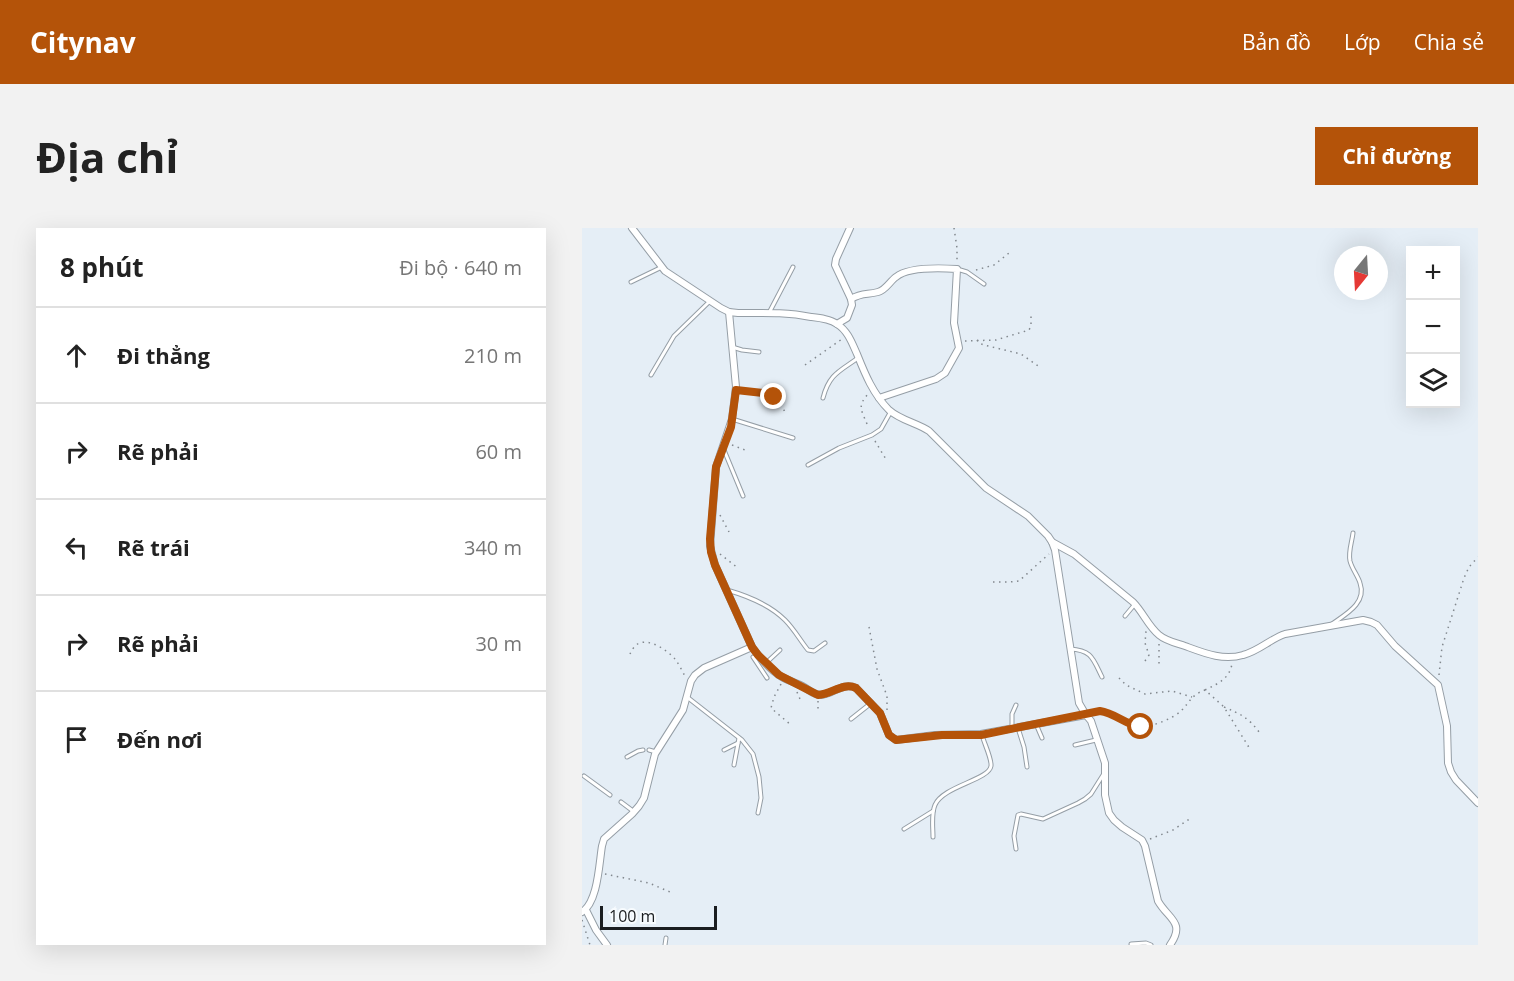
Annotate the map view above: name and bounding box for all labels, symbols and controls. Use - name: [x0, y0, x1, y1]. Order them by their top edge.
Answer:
- text: Citynav: [30, 23, 136, 61]
- text: Bản đồ: [1242, 28, 1311, 56]
- text: Lớp: [1344, 28, 1381, 56]
- text: Chia sẻ: [1414, 28, 1484, 56]
- button: Chỉ đường: [1315, 127, 1478, 185]
- text: Địa chỉ: [36, 128, 178, 185]
- north arrow: [1334, 246, 1388, 300]
- map controls: [1406, 246, 1460, 408]
- button: +: [1406, 246, 1460, 300]
- text: 8 phút: [60, 249, 144, 285]
- text: Đi bộ · 640 m: [399, 254, 522, 281]
- button: −: [1406, 300, 1460, 354]
- icon: ahead: [60, 339, 93, 372]
- text: Đi thẳng: [117, 340, 210, 370]
- text: 210 m: [464, 342, 522, 369]
- button: layers: [1406, 354, 1460, 408]
- route end: [760, 383, 786, 409]
- icon: right: [60, 435, 93, 468]
- text: Rẽ phải: [117, 436, 199, 466]
- text: 60 m: [475, 438, 522, 465]
- icon: left: [60, 531, 93, 564]
- text: Rẽ trái: [117, 532, 190, 562]
- text: 340 m: [464, 534, 522, 561]
- icon: right: [60, 627, 93, 660]
- text: Rẽ phải: [117, 628, 199, 658]
- text: 30 m: [475, 630, 522, 657]
- route start: [1127, 713, 1153, 739]
- icon: arrive: [60, 723, 93, 756]
- text: Đến nơi: [117, 724, 203, 754]
- scale bar: [600, 903, 717, 930]
- text: 100 m: [609, 905, 655, 927]

